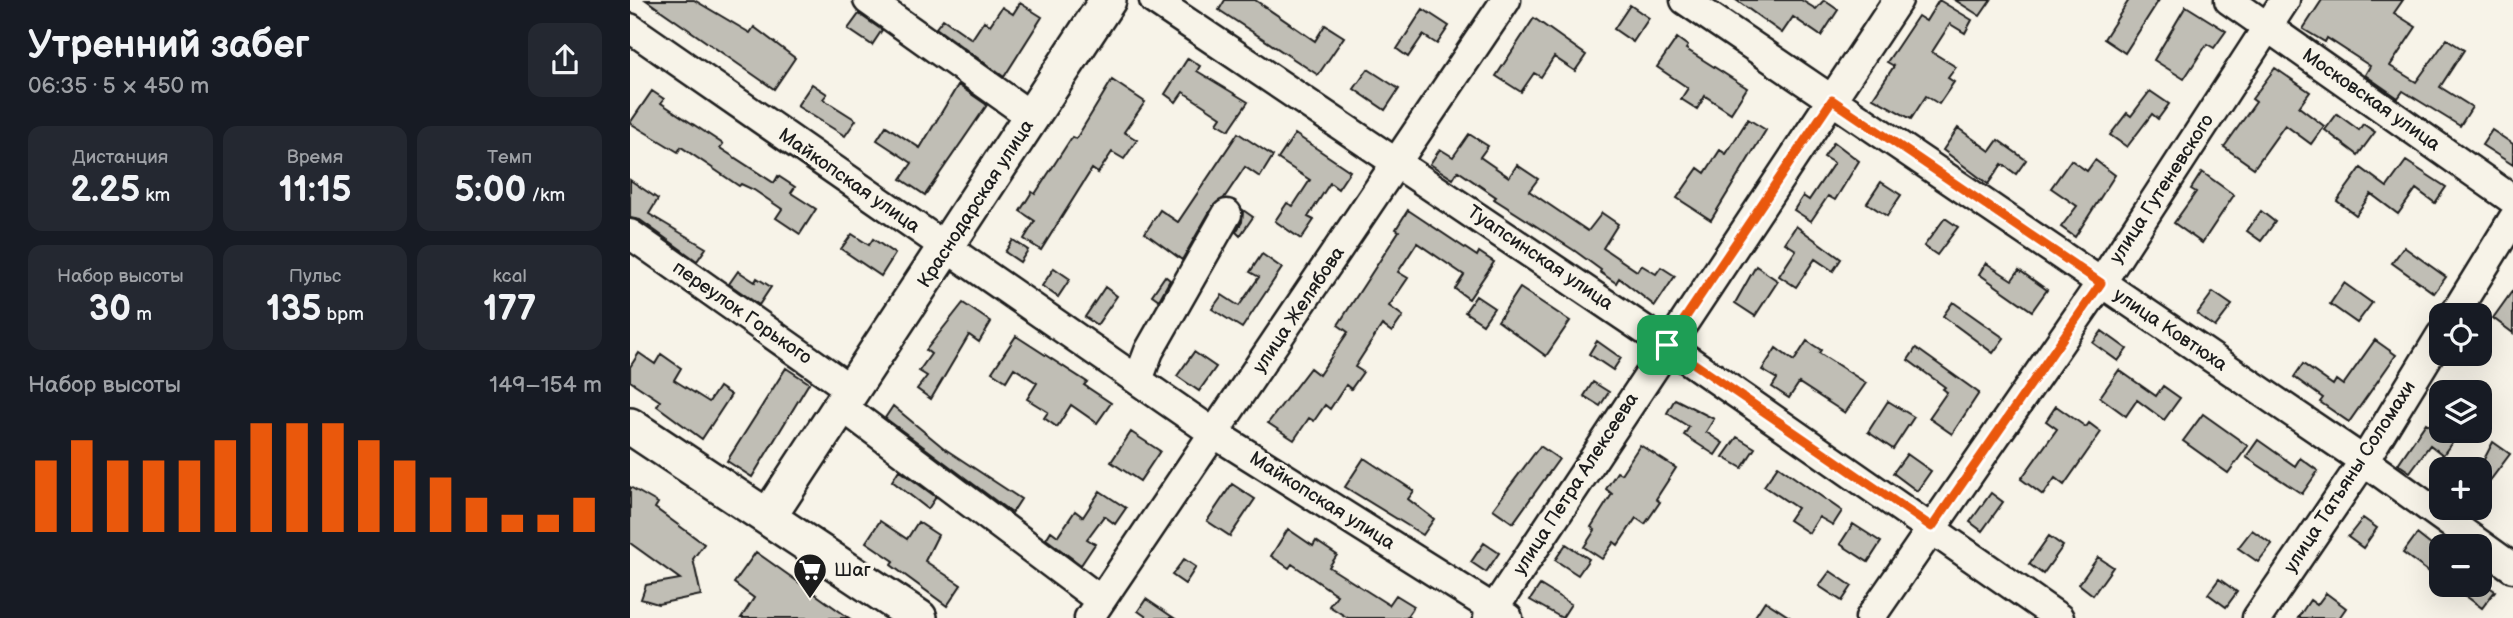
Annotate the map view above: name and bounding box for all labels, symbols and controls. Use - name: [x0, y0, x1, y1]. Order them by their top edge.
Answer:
- text: Утренний забег: [28, 23, 310, 68]
- button: share: [528, 23, 602, 97]
- street label: Московская улица: [2297, 44, 2445, 156]
- text: 06:35 · 5 × 450 m: [28, 72, 209, 100]
- street label: улица Гутеневского: [2105, 110, 2219, 268]
- street label: Краснодарская улица: [913, 116, 1039, 292]
- street label: Майкопская улица: [774, 124, 924, 238]
- text: Дистанция: [72, 146, 168, 169]
- text: Время: [287, 146, 343, 169]
- text: Темп: [487, 146, 532, 169]
- text: 2.25: [70, 169, 140, 212]
- text: 11:15: [279, 169, 351, 212]
- text: 5:00: [454, 169, 526, 212]
- text: km: [140, 184, 170, 207]
- text: /km: [526, 184, 565, 207]
- street label: Туапсинская улица: [1463, 201, 1617, 315]
- street label: улица Желябова: [1248, 242, 1350, 378]
- street label: переулок Горького: [668, 256, 816, 370]
- text: Набор высоты: [57, 265, 184, 288]
- text: Пульс: [289, 265, 341, 288]
- text: kcal: [493, 265, 527, 288]
- street label: улица Ковтюха: [2109, 284, 2231, 376]
- text: 30: [89, 288, 131, 331]
- text: 135: [266, 288, 321, 331]
- text: 177: [483, 288, 536, 331]
- text: m: [131, 303, 152, 326]
- text: bpm: [321, 303, 364, 326]
- map controls: [2429, 303, 2492, 597]
- button: locate: [2429, 303, 2492, 366]
- pin: [1637, 315, 1697, 375]
- icon: arrive: [1648, 326, 1686, 364]
- text: Набор высоты: [28, 371, 181, 399]
- text: 149–154 m: [489, 371, 602, 399]
- street label: улица Татьяны Соломахи: [2279, 377, 2421, 577]
- button: layers: [2429, 380, 2492, 443]
- street label: улица Петра Алексеева: [1508, 389, 1644, 579]
- street label: Майкопская улица: [1245, 447, 1399, 555]
- button: +: [2429, 457, 2492, 520]
- button: −: [2429, 534, 2492, 597]
- supermarket icon: Шаг: [791, 551, 829, 600]
- place label: Шаг: [834, 559, 872, 582]

